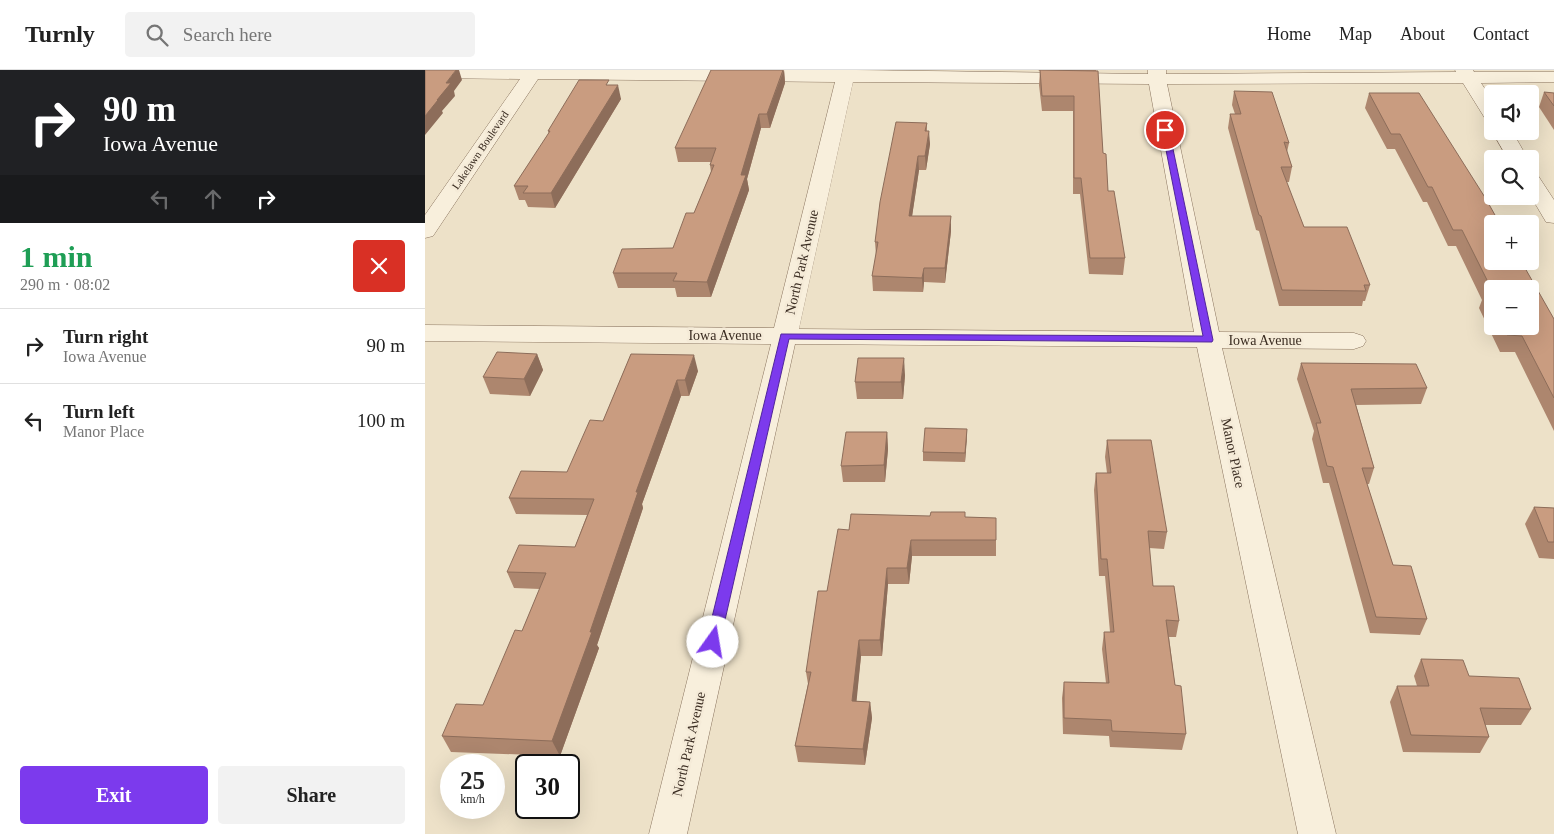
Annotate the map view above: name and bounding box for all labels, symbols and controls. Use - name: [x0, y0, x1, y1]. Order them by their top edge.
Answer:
- search box: [125, 12, 475, 57]
- text: Turnly: [25, 21, 95, 47]
- icon: search: [143, 21, 171, 49]
- text: Search here: [183, 24, 272, 45]
- text: Home: [1267, 24, 1311, 44]
- text: Map: [1339, 24, 1372, 44]
- text: About: [1400, 24, 1445, 44]
- text: Contact: [1473, 24, 1529, 44]
- map controls: [1484, 85, 1539, 335]
- button: sound: [1484, 85, 1539, 140]
- icon: right: [20, 90, 85, 155]
- text: 90 m: [103, 90, 176, 129]
- street label: Lakelawn Boulevard: [449, 108, 511, 191]
- pin: [1144, 109, 1186, 151]
- icon: arrive: [1151, 116, 1179, 144]
- text: Iowa Avenue: [103, 131, 218, 156]
- button: search: [1484, 150, 1539, 205]
- icon: left: [146, 185, 174, 213]
- icon: ahead: [199, 185, 227, 213]
- icon: right: [252, 185, 280, 213]
- street label: North Park Avenue: [783, 208, 821, 316]
- button: +: [1484, 215, 1539, 270]
- text: 1 min: [20, 240, 93, 273]
- button: close: [353, 240, 405, 292]
- text: 290 m · 08:02: [20, 276, 110, 293]
- button: −: [1484, 280, 1539, 335]
- text: Turn right: [63, 326, 148, 347]
- street label: Iowa Avenue: [688, 328, 762, 343]
- icon: right: [20, 332, 48, 360]
- street label: Iowa Avenue: [1228, 333, 1302, 348]
- text: 90 m: [366, 335, 405, 356]
- text: Iowa Avenue: [63, 348, 147, 365]
- text: Turn left: [63, 401, 135, 422]
- icon: left: [20, 407, 48, 435]
- text: 100 m: [357, 410, 405, 431]
- street label: Manor Place: [1218, 417, 1248, 489]
- text: Manor Place: [63, 423, 144, 440]
- position arrow: [686, 615, 738, 667]
- street label: North Park Avenue: [670, 690, 708, 798]
- speed limit sign: 30: [515, 754, 580, 819]
- button: Exit: [20, 766, 208, 824]
- button: Share: [218, 766, 405, 824]
- text: 25: [460, 767, 485, 794]
- text: km/h: [460, 792, 485, 806]

